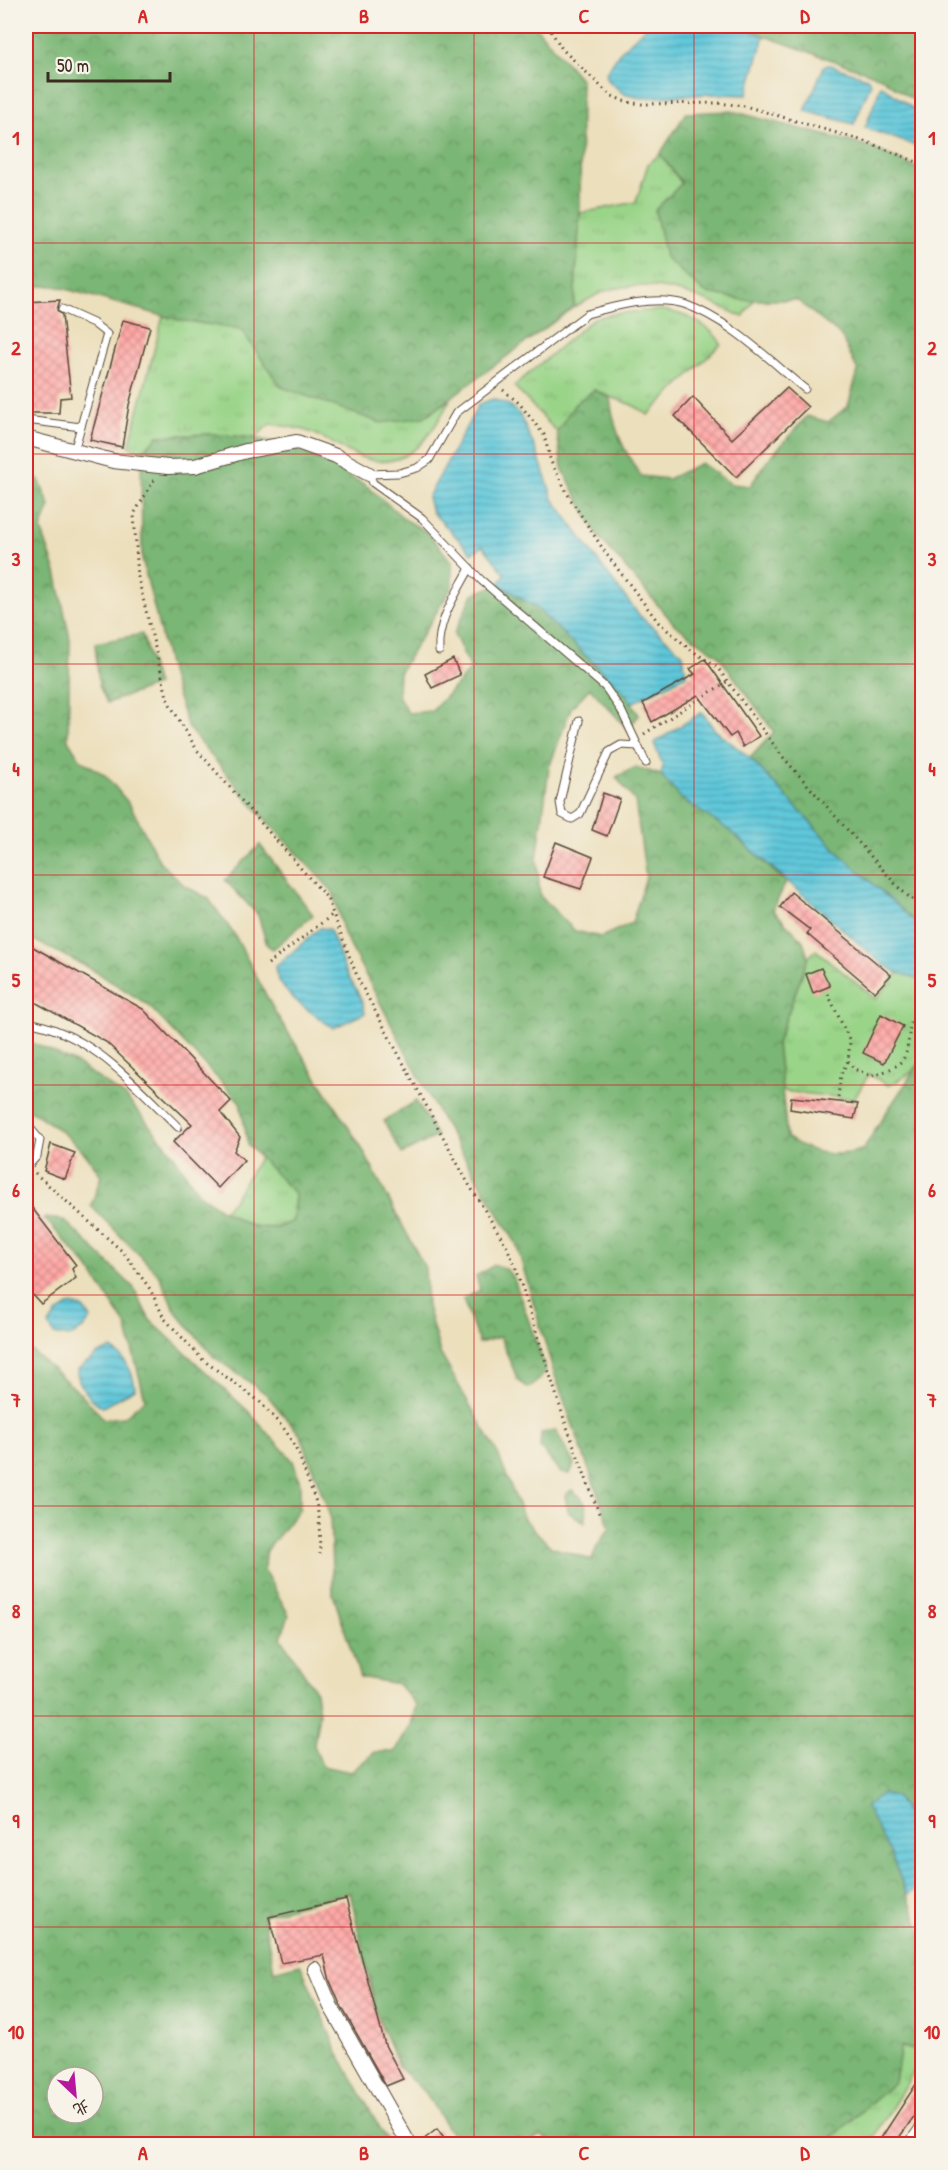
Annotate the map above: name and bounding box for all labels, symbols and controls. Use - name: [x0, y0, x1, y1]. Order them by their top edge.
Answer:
- text: A: [138, 2, 148, 29]
- text: B: [359, 2, 369, 29]
- text: C: [579, 2, 590, 29]
- text: D: [800, 2, 810, 29]
- scale bar: [48, 45, 170, 83]
- text: 50 m: [57, 53, 89, 78]
- text: 1: [12, 124, 20, 151]
- text: 1: [928, 124, 936, 151]
- text: 2: [11, 334, 21, 361]
- text: 2: [927, 334, 937, 361]
- text: 3: [12, 545, 21, 572]
- text: 3: [928, 545, 937, 572]
- text: 4: [12, 755, 20, 782]
- text: 4: [928, 755, 936, 782]
- text: 5: [12, 966, 21, 993]
- text: 5: [928, 966, 937, 993]
- text: 6: [12, 1176, 20, 1203]
- text: 6: [928, 1176, 936, 1203]
- text: 7: [10, 1386, 21, 1413]
- text: 7: [926, 1386, 937, 1413]
- text: 8: [12, 1597, 21, 1624]
- text: 8: [928, 1597, 937, 1624]
- text: 9: [12, 1807, 20, 1834]
- text: 9: [928, 1807, 936, 1834]
- text: 10: [8, 2018, 24, 2045]
- text: 10: [924, 2018, 940, 2045]
- north arrow: [45, 2065, 105, 2125]
- text: 北: [70, 2095, 94, 2122]
- text: A: [138, 2139, 148, 2166]
- text: B: [359, 2139, 369, 2166]
- text: C: [579, 2139, 590, 2166]
- text: D: [800, 2139, 810, 2166]

